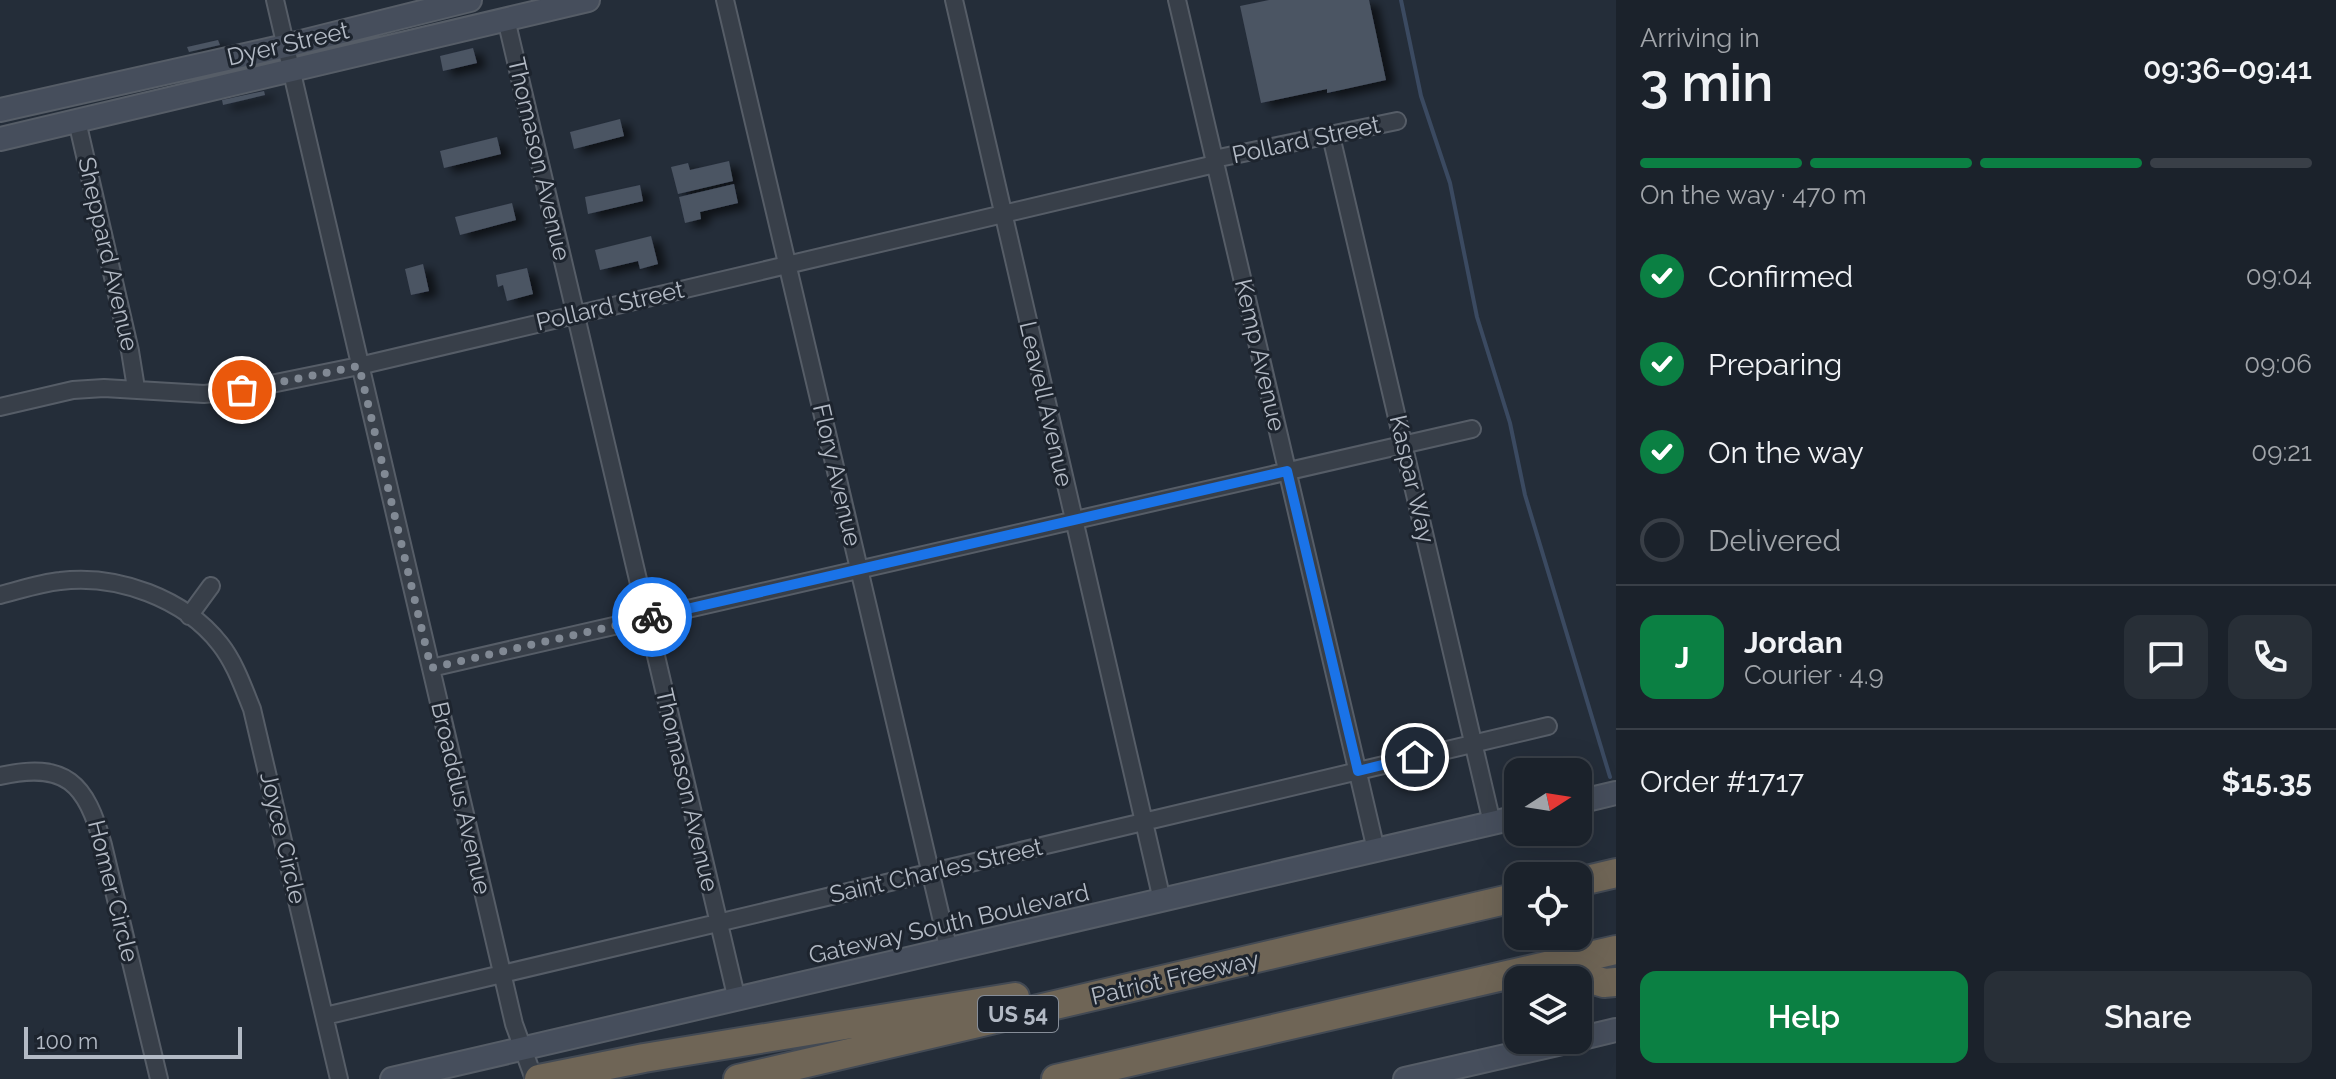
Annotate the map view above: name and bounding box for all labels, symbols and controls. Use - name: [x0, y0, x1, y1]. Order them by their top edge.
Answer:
- street label: Dyer Street: [224, 15, 352, 72]
- text: Arriving in: [1640, 23, 1760, 53]
- text: 09:36–09:41: [2143, 51, 2312, 86]
- text: 3 min: [1640, 52, 1773, 113]
- street label: Thomason Avenue: [502, 55, 577, 263]
- street label: Pollard Street: [1229, 110, 1383, 169]
- street label: Sheppard Avenue: [72, 154, 145, 354]
- text: On the way · 470 m: [1640, 180, 1867, 210]
- icon: check: [1640, 254, 1684, 298]
- text: Confirmed: [1708, 259, 1853, 294]
- text: 09:04: [2246, 261, 2312, 291]
- street label: Pollard Street: [533, 274, 687, 337]
- street label: Kemp Avenue: [1229, 276, 1292, 434]
- street label: Leavell Avenue: [1013, 318, 1080, 489]
- icon: check: [1640, 342, 1684, 386]
- text: Preparing: [1708, 347, 1842, 382]
- text: 09:06: [2244, 349, 2312, 379]
- pin: [208, 356, 276, 424]
- icon: bag: [220, 368, 264, 412]
- street label: Flory Avenue: [807, 401, 868, 549]
- street label: Kaspar Way: [1384, 412, 1441, 546]
- icon: check: [1640, 430, 1684, 474]
- text: On the way: [1708, 435, 1864, 470]
- text: 09:21: [2251, 437, 2312, 467]
- text: Delivered: [1708, 523, 1841, 558]
- courier: [612, 577, 692, 657]
- icon: bike: [630, 595, 674, 639]
- button: chat: [2124, 615, 2208, 699]
- button: phone: [2228, 615, 2312, 699]
- text: Jordan: [1744, 625, 1843, 660]
- text: J: [1675, 640, 1689, 675]
- text: Courier · 4.9: [1744, 660, 1884, 690]
- street label: Thomason Avenue: [650, 686, 725, 894]
- street label: Broaddus Avenue: [425, 699, 498, 897]
- pin: [1381, 723, 1449, 791]
- icon: home: [1393, 735, 1437, 779]
- north arrow: [1504, 758, 1592, 846]
- map controls: [1504, 758, 1592, 1054]
- text: Order #1717: [1640, 764, 1804, 799]
- text: $15.35: [2221, 764, 2312, 799]
- street label: Joyce Circle: [254, 769, 313, 907]
- street label: Homer Circle: [82, 817, 145, 965]
- street label: Saint Charles Street: [827, 832, 1045, 909]
- button: locate: [1504, 862, 1592, 950]
- street label: Gateway South Boulevard: [806, 877, 1092, 970]
- street label: Patriot Freeway: [1088, 944, 1262, 1011]
- button: layers: [1504, 966, 1592, 1054]
- button: Help: [1640, 971, 1968, 1063]
- button: Share: [1984, 971, 2312, 1063]
- road number: US 54: [978, 996, 1058, 1032]
- scale bar: [24, 1023, 242, 1059]
- text: 100 m: [36, 1028, 98, 1054]

